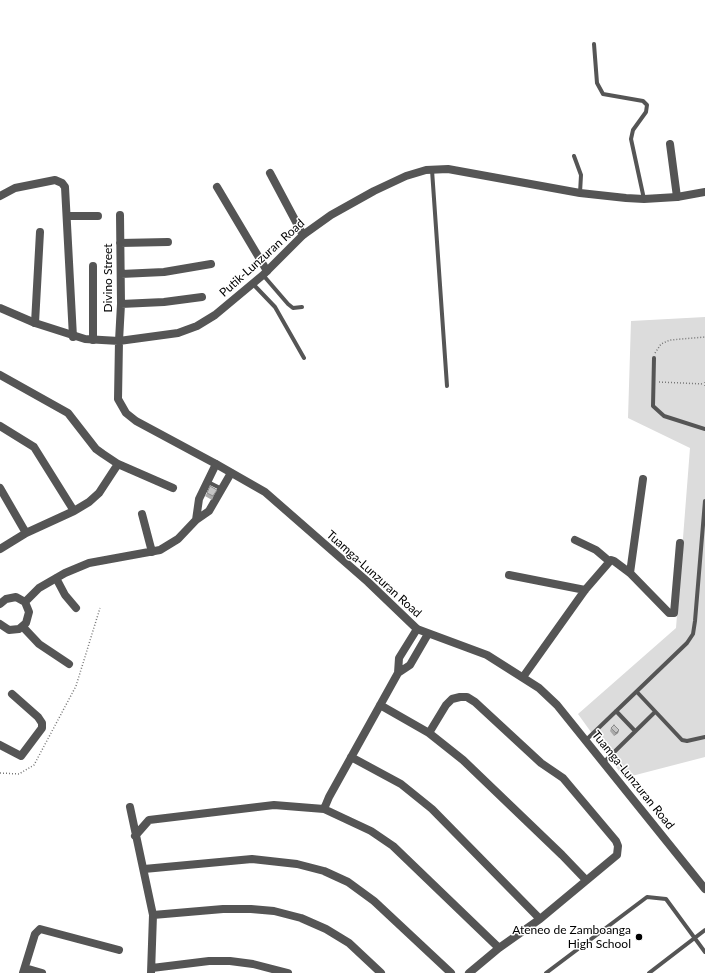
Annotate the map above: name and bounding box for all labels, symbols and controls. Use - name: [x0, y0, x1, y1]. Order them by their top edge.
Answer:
- street label: Putik-Lunzuran Road: [217, 216, 307, 300]
- street label: Divino Street: [101, 243, 115, 313]
- street label: Tuamga-Lunzuran Road: [323, 528, 425, 620]
- street label: Tuamga-Lunzuran Road: [589, 728, 677, 832]
- place label: Ateneo de Zamboanga High School: [512, 923, 631, 951]
- marker: Ateneo de Zamboanga High School: [634, 932, 644, 942]

